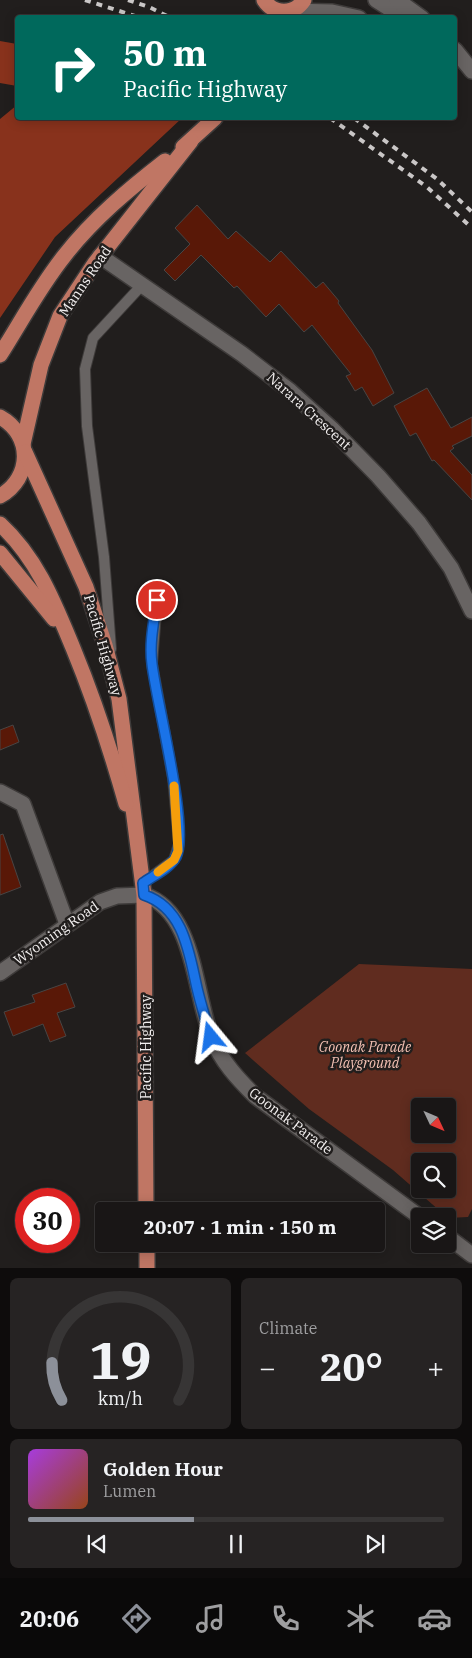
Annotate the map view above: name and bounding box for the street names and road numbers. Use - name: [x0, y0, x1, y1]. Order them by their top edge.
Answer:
- street label: Manns Road: [55, 242, 115, 320]
- street label: Narara Crescent: [263, 368, 355, 454]
- street label: Pacific Highway: [80, 592, 126, 698]
- street label: Wyoming Road: [10, 897, 102, 969]
- street label: Pacific Highway: [137, 994, 155, 1099]
- street label: Goonak Parade: [246, 1084, 336, 1158]

